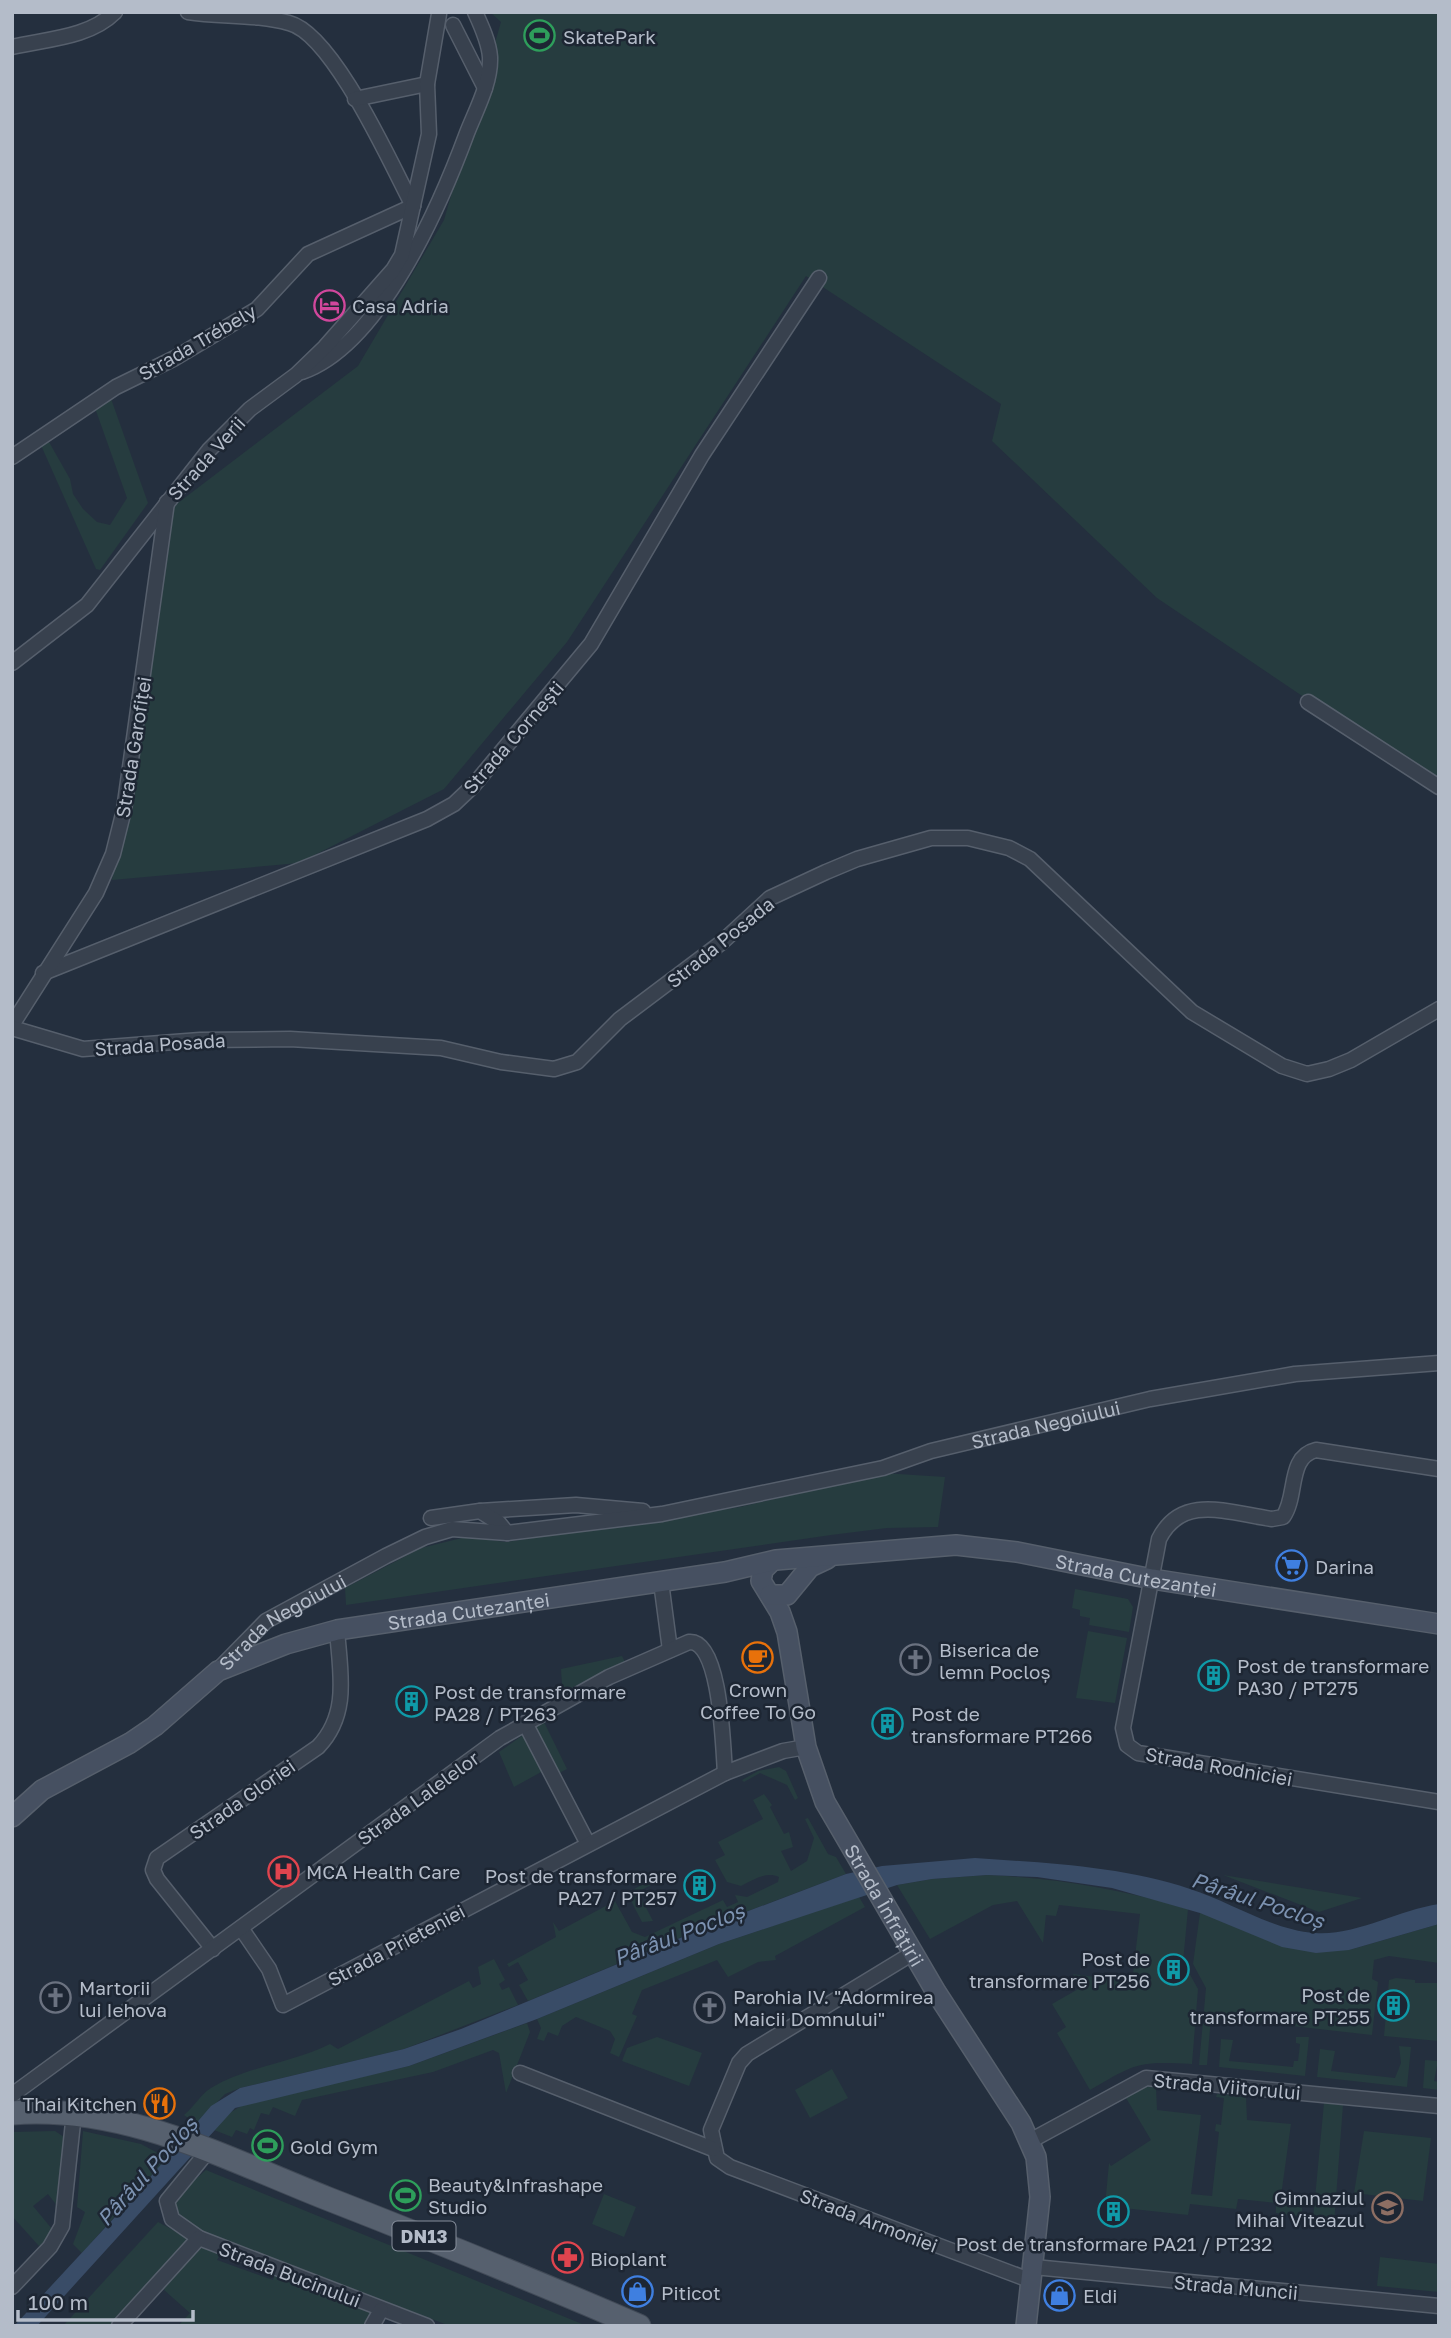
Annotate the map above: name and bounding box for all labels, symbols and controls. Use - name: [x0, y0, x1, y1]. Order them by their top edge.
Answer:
- sports icon: SkatePark: [523, 19, 557, 53]
- place label: SkatePark: [563, 25, 656, 48]
- hotel icon: Casa Adria: [312, 288, 346, 322]
- place label: Casa Adria: [352, 294, 449, 317]
- street label: Strada Trébely: [134, 299, 260, 385]
- street label: Strada Verii: [162, 411, 250, 505]
- street label: Strada Garofiței: [110, 675, 156, 819]
- street label: Strada Cornești: [458, 676, 568, 798]
- street label: Strada Posada: [662, 892, 778, 992]
- street label: Strada Posada: [94, 1028, 226, 1060]
- street label: Strada Negoiului: [969, 1395, 1122, 1453]
- street label: Strada Cutezanței: [1053, 1548, 1218, 1600]
- supermarket icon: Darina: [1275, 1549, 1309, 1583]
- place label: Darina: [1315, 1555, 1374, 1578]
- street label: Strada Negoiului: [213, 1569, 350, 1674]
- street label: Strada Cutezanței: [386, 1587, 551, 1634]
- place label: Biserica de lemn Pocloș: [939, 1638, 1051, 1683]
- cafe icon: Crown Coffee To Go: [741, 1641, 775, 1675]
- church icon: Biserica de lemn Pocloș: [899, 1643, 933, 1677]
- place label: Post de transformare PA30 / PT275: [1237, 1654, 1429, 1699]
- building icon: Post de transformare PA30 / PT275: [1197, 1659, 1231, 1693]
- place label: Crown Coffee To Go: [700, 1678, 816, 1723]
- place label: Post de transformare PA28 / PT263: [434, 1680, 626, 1725]
- building icon: Post de transformare PA28 / PT263: [394, 1685, 428, 1719]
- place label: Post de transformare PT266: [911, 1702, 1092, 1747]
- building icon: Post de transformare PT266: [871, 1707, 905, 1741]
- street label: Strada Rodniciei: [1144, 1742, 1294, 1790]
- street label: Strada Lalelelor: [353, 1746, 484, 1850]
- street label: Strada Gloriei: [185, 1754, 299, 1844]
- street label: Strada Înfrățirii: [841, 1840, 930, 1970]
- hospital icon: MCA Health Care: [266, 1854, 300, 1888]
- place label: MCA Health Care: [306, 1860, 460, 1883]
- place label: Post de transformare PA27 / PT257: [485, 1864, 677, 1909]
- water label: Pârâul Pocloș: [1188, 1866, 1328, 1934]
- building icon: Post de transformare PA27 / PT257: [683, 1869, 717, 1903]
- water label: Pârâul Pocloș: [610, 1897, 749, 1971]
- street label: Strada Prieteniei: [324, 1899, 468, 1991]
- place label: Post de transformare PT256: [969, 1947, 1150, 1992]
- building icon: Post de transformare PT256: [1156, 1952, 1190, 1986]
- place label: Martorii lui Iehova: [79, 1976, 167, 2021]
- church icon: Martorii lui Iehova: [39, 1981, 73, 2015]
- place label: Post de transformare PT255: [1189, 1983, 1370, 2028]
- place label: Parohia IV. "Adormirea Maicii Domnului": [733, 1985, 934, 2030]
- building icon: Post de transformare PT255: [1376, 1988, 1410, 2022]
- church icon: Parohia IV. "Adormirea Maicii Domnului": [693, 1990, 727, 2024]
- street label: Strada Viitorului: [1152, 2068, 1302, 2104]
- restaurant icon: Thai Kitchen: [143, 2086, 177, 2120]
- place label: Thai Kitchen: [22, 2092, 137, 2115]
- water label: Pârâul Pocloș: [91, 2110, 203, 2231]
- sports icon: Gold Gym: [250, 2129, 284, 2163]
- place label: Gold Gym: [290, 2135, 378, 2158]
- place label: Beauty&Infrashape Studio: [428, 2173, 603, 2218]
- sports icon: Beauty&Infrashape Studio: [388, 2178, 422, 2212]
- street label: Strada Armoniei: [797, 2183, 941, 2257]
- place label: Gimnaziul Mihai Viteazul: [1236, 2186, 1364, 2231]
- school or university icon: Gimnaziul Mihai Viteazul: [1370, 2191, 1404, 2225]
- building icon: Post de transformare PA21 / PT232: [1097, 2195, 1131, 2229]
- road number: DN13: [392, 2222, 456, 2250]
- place label: Post de transformare PA21 / PT232: [956, 2232, 1272, 2255]
- street label: Strada Bucinului: [216, 2236, 364, 2312]
- pharmacy icon: Bioplant: [550, 2241, 584, 2275]
- place label: Bioplant: [590, 2247, 667, 2270]
- street label: Strada Muncii: [1173, 2270, 1299, 2304]
- shop icon: Piticot: [621, 2275, 655, 2309]
- scale bar: [18, 2278, 192, 2322]
- shop icon: Eldi: [1043, 2278, 1077, 2312]
- place label: Piticot: [661, 2281, 721, 2304]
- place label: Eldi: [1083, 2284, 1117, 2307]
- text: 100 m: [28, 2289, 88, 2315]

